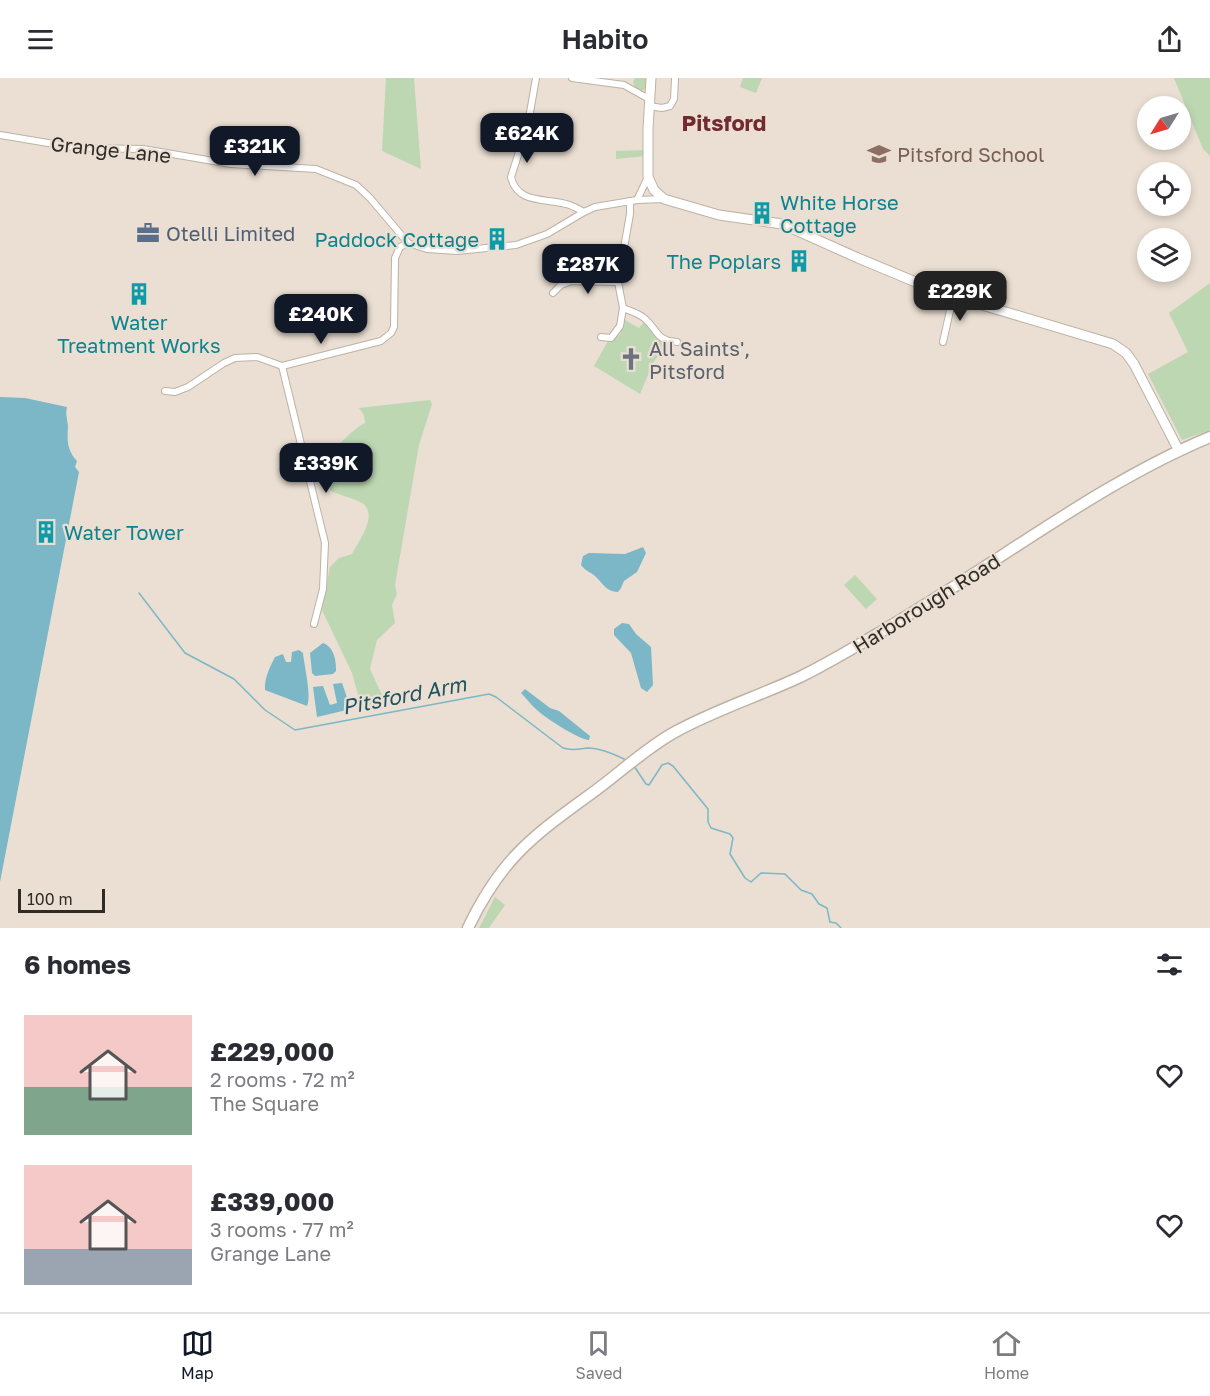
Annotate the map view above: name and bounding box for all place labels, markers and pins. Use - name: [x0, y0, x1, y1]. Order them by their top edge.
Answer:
- pin: £624K: [485, 113, 569, 164]
- pin: £321K: [213, 126, 297, 177]
- school or university icon: Pitsford School: [866, 141, 892, 167]
- place label: Pitsford School: [897, 142, 1044, 166]
- place label: White Horse Cottage: [780, 190, 899, 237]
- building icon: White Horse Cottage: [749, 200, 775, 226]
- office icon: Otelli Limited: [135, 220, 161, 246]
- place label: Otelli Limited: [166, 221, 295, 245]
- building icon: Paddock Cottage: [484, 226, 510, 252]
- place label: Paddock Cottage: [314, 227, 479, 251]
- pin: £287K: [546, 244, 630, 295]
- building icon: The Poplars: [786, 248, 812, 274]
- place label: The Poplars: [666, 249, 781, 273]
- pin: £229K: [918, 271, 1002, 322]
- building icon: Water Treatment Works: [126, 281, 152, 307]
- pin: £240K: [279, 294, 363, 345]
- place label: Water Treatment Works: [57, 310, 221, 357]
- place label: All Saints', Pitsford: [649, 336, 750, 383]
- church icon: All Saints', Pitsford: [618, 346, 644, 372]
- pin: £339K: [284, 443, 368, 494]
- building icon: Water Tower: [33, 519, 59, 545]
- place label: Water Tower: [64, 520, 184, 544]

